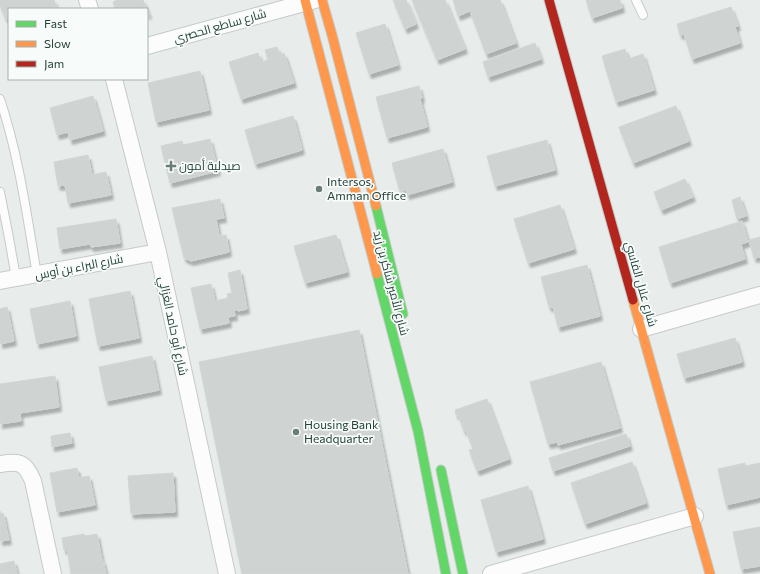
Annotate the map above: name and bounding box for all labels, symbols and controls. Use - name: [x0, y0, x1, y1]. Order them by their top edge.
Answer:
- street label: شارع ساطع الحصري: [172, 5, 269, 49]
- legend: [8, 8, 148, 80]
- text: Fast: [44, 16, 67, 30]
- text: Slow: [44, 36, 71, 50]
- text: Jam: [44, 56, 64, 71]
- place label: صيدلية أمون: [179, 158, 241, 173]
- marker: صيدلية أمون: [166, 161, 176, 171]
- place label: Intersos, Amman Office: [327, 174, 406, 202]
- marker: Intersos, Amman Office: [314, 184, 324, 194]
- street label: شارع الأمير شاكر بن زيد: [369, 229, 413, 337]
- street label: شارع علال الفاسي: [619, 239, 661, 329]
- street label: شارع البراء بن أوس: [34, 251, 124, 283]
- street label: شارع أبو حامد الغزالي: [153, 275, 191, 378]
- place label: Housing Bank Headquarter: [304, 417, 379, 445]
- marker: Housing Bank Headquarter: [291, 427, 301, 437]

